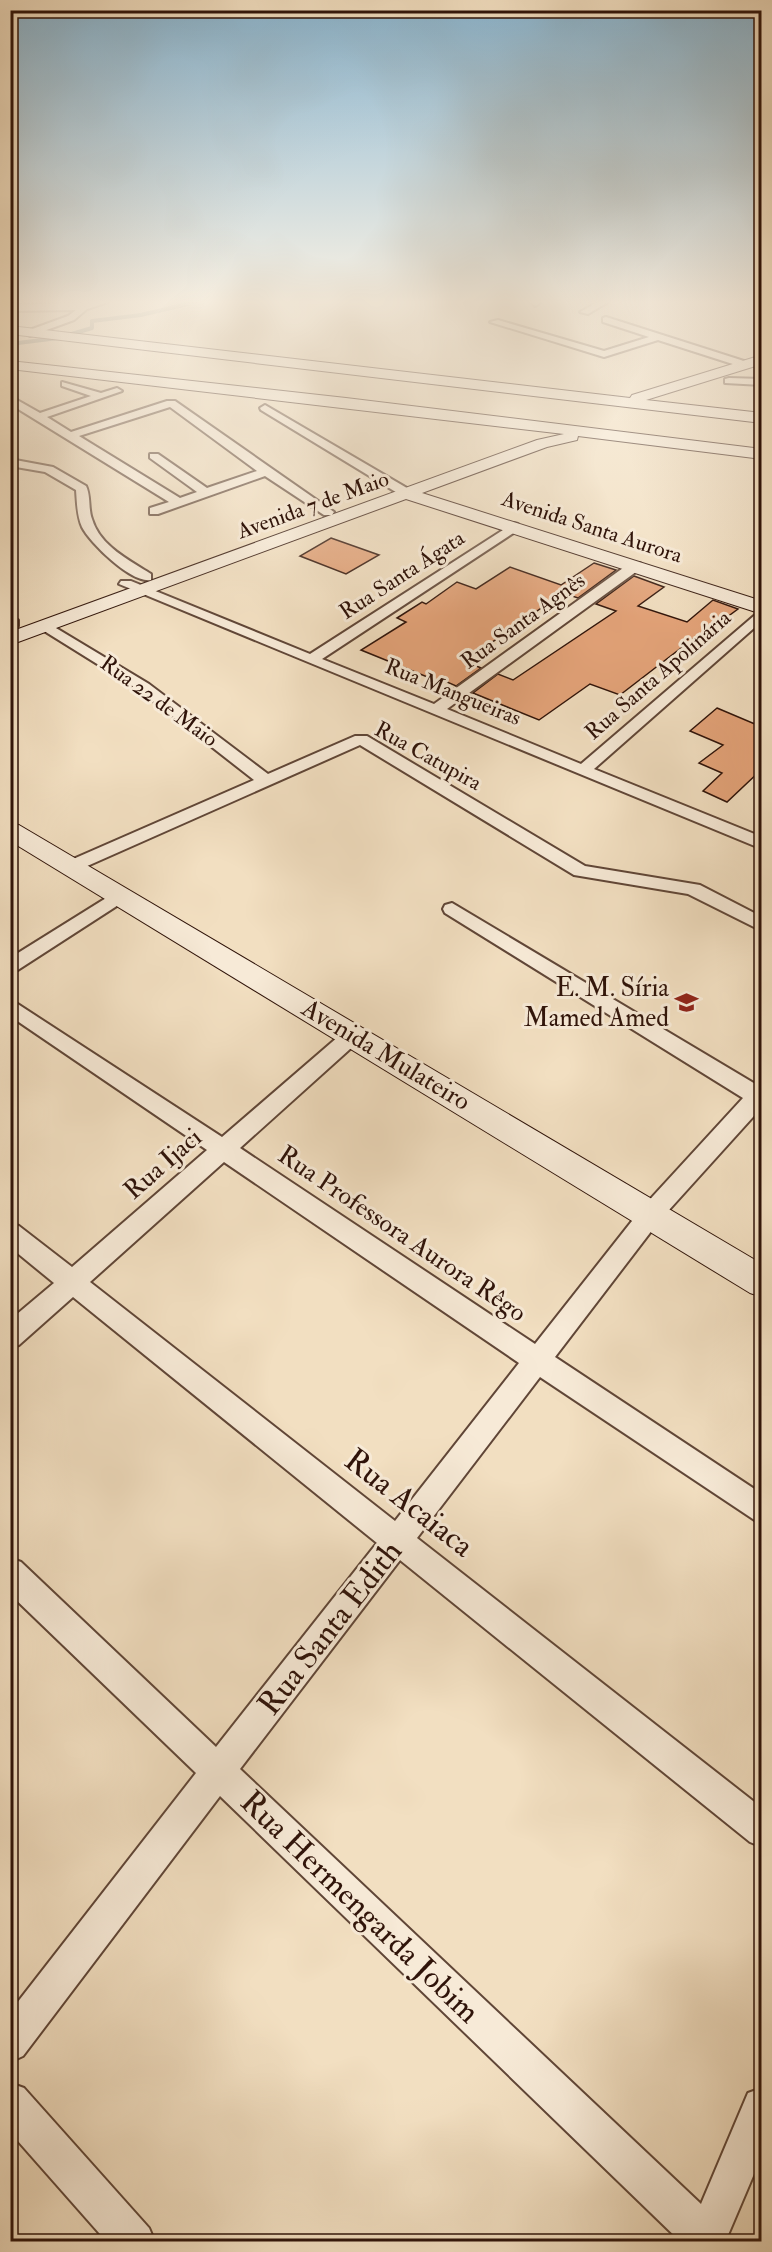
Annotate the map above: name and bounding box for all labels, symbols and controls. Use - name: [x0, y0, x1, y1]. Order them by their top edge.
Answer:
- street label: Avenida 7 de Maio: [232, 465, 393, 546]
- street label: Avenida Santa Aurora: [497, 484, 687, 570]
- street label: Rua Santa Ágata: [334, 524, 471, 626]
- street label: Rua Santa Agnês: [455, 567, 591, 675]
- street label: Rua Santa Apolinária: [579, 603, 738, 747]
- street label: Rua 22 de Maio: [95, 649, 223, 753]
- street label: Rua Mangueiras: [381, 652, 525, 732]
- street label: Rua Catupira: [369, 715, 487, 798]
- place label: E. M. Síria Mamed Amed: [524, 972, 669, 1034]
- school or university icon: E. M. Síria Mamed Amed: [674, 990, 700, 1016]
- street label: Avenida Mulateiro: [295, 992, 476, 1118]
- street label: Rua Ijaci: [118, 1122, 208, 1206]
- street label: Rua Professora Aurora Rêgo: [272, 1139, 532, 1329]
- street label: Rua Acaiaca: [336, 1440, 482, 1566]
- street label: Rua Santa Edith: [249, 1532, 411, 1723]
- street label: Rua Hermengarda Jobim: [232, 1782, 488, 2032]

